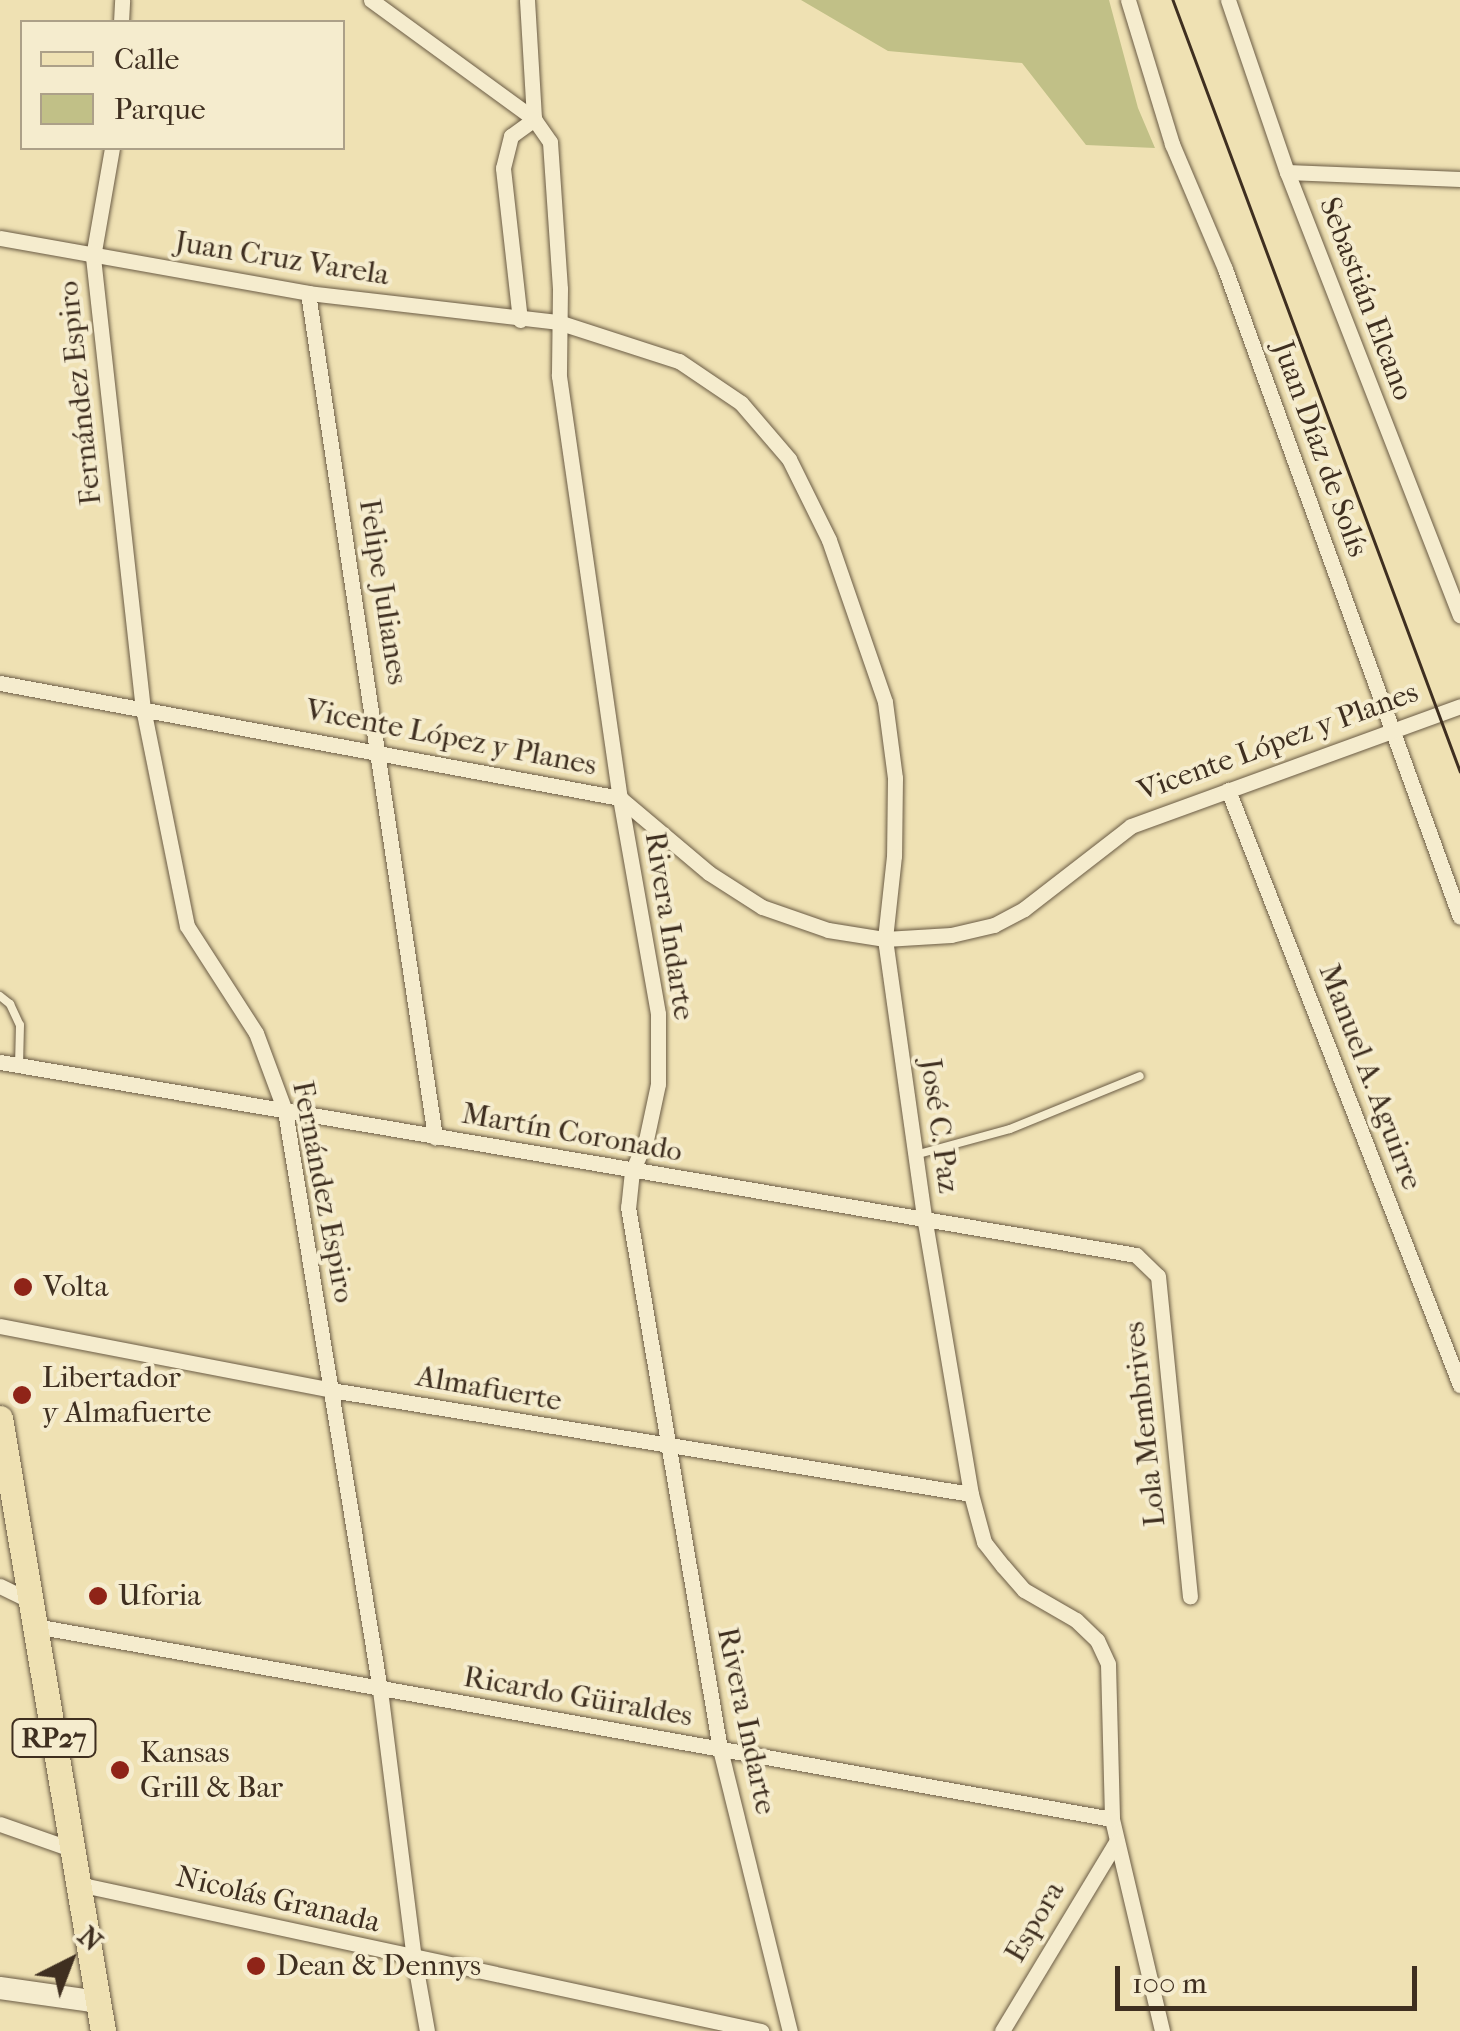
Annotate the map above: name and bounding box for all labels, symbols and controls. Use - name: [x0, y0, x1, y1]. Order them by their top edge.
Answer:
- legend: [20, 20, 345, 150]
- text: Calle: [114, 42, 179, 77]
- text: Parque: [114, 92, 206, 127]
- street label: Sebastián Elcano: [1311, 193, 1421, 405]
- street label: Juan Cruz Varela: [172, 224, 392, 294]
- street label: Fernández Espiro: [50, 279, 110, 507]
- street label: Juan Díaz de Solís: [1264, 336, 1376, 562]
- street label: Felipe Julianes: [351, 497, 415, 687]
- street label: Vicente López y Planes: [1133, 675, 1423, 809]
- street label: Vicente López y Planes: [303, 692, 599, 784]
- street label: Rivera Indarte: [636, 829, 702, 1023]
- street label: Manuel A. Aguirre: [1310, 959, 1430, 1195]
- street label: José C. Paz: [912, 1056, 966, 1196]
- street label: Fernández Espiro: [284, 1078, 362, 1306]
- street label: Martín Coronado: [459, 1096, 685, 1170]
- place label: Volta: [43, 1269, 108, 1305]
- marker: Volta: [12, 1276, 34, 1298]
- street label: Lola Membrives: [1116, 1320, 1174, 1528]
- street label: Almafuerte: [414, 1359, 564, 1419]
- place label: Libertador y Almafuerte: [42, 1360, 211, 1430]
- marker: Libertador y Almafuerte: [11, 1384, 33, 1406]
- place label: Uforia: [118, 1578, 201, 1614]
- marker: Uforia: [87, 1585, 109, 1607]
- street label: Rivera Indarte: [709, 1624, 783, 1818]
- street label: Ricardo Güiraldes: [461, 1659, 695, 1735]
- road number: RP27: [9, 1715, 99, 1761]
- place label: Kansas Grill & Bar: [140, 1735, 283, 1806]
- marker: Kansas Grill & Bar: [109, 1759, 131, 1781]
- street label: Nicolás Granada: [172, 1859, 384, 1941]
- street label: Espora: [998, 1875, 1072, 1969]
- north arrow: [20, 1911, 120, 2011]
- text: N: [71, 1919, 109, 1958]
- scale bar: [1120, 1946, 1422, 2008]
- place label: Dean & Dennys: [276, 1948, 481, 1984]
- marker: Dean & Dennys: [245, 1955, 267, 1977]
- text: 100 m: [1132, 1966, 1207, 2001]

